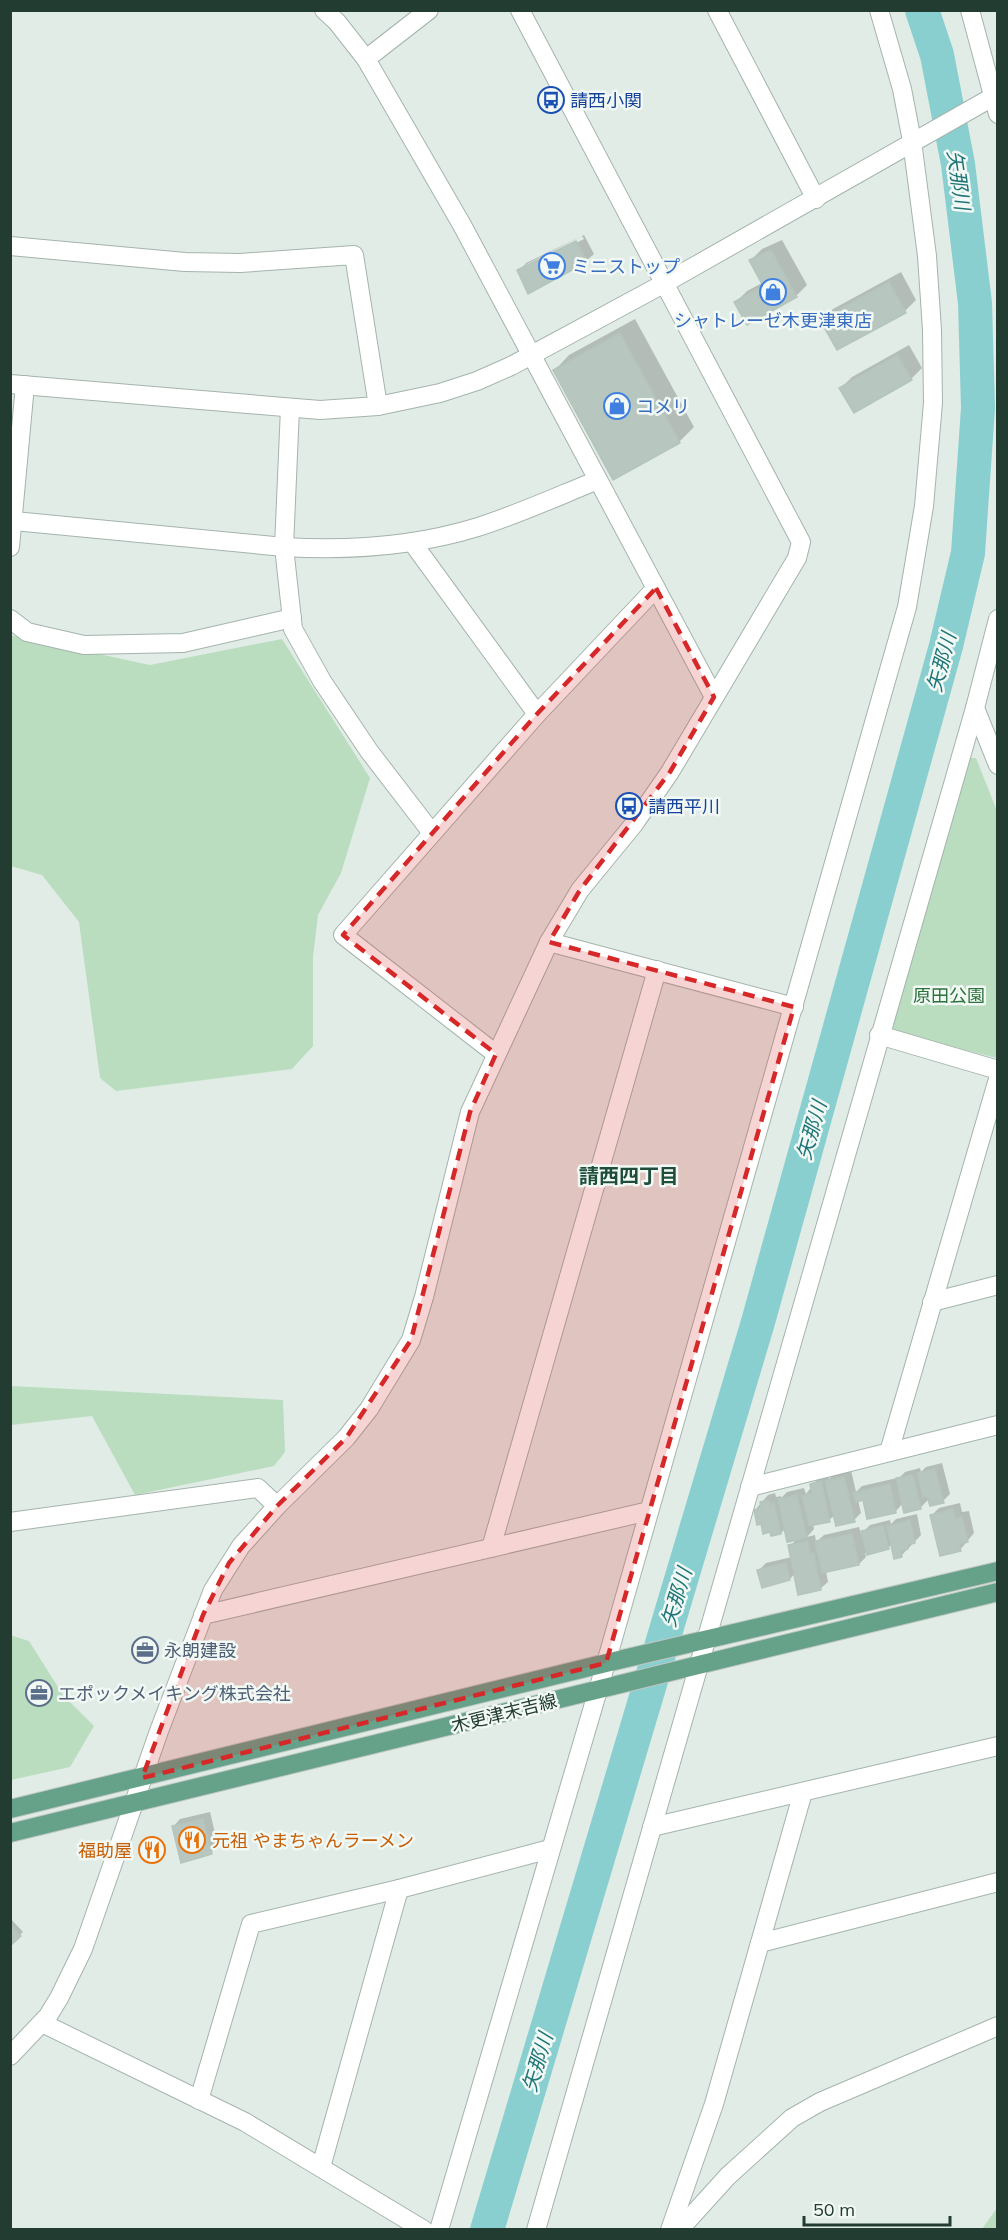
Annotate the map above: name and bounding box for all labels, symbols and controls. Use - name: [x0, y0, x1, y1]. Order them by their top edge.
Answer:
- bus stop icon: 請西小関: [536, 85, 566, 115]
- place label: 請西小関: [570, 89, 642, 112]
- water label: 矢那川: [942, 149, 976, 213]
- supermarket icon: ミニストップ: [537, 251, 567, 281]
- place label: ミニストップ: [572, 255, 680, 278]
- shop icon: シャトレーゼ木更津東店: [758, 277, 788, 307]
- place label: シャトレーゼ木更津東店: [674, 309, 872, 332]
- shop icon: コメリ: [602, 391, 632, 421]
- place label: コメリ: [636, 395, 690, 418]
- water label: 矢那川: [921, 628, 961, 694]
- bus stop icon: 請西平川: [614, 791, 644, 821]
- place label: 請西平川: [648, 795, 720, 818]
- park label: 原田公園: [913, 984, 985, 1007]
- water label: 矢那川: [791, 1096, 832, 1162]
- district label: 請西四丁目: [579, 1163, 679, 1188]
- water label: 矢那川: [655, 1563, 697, 1629]
- office icon: 永朗建設: [130, 1635, 160, 1665]
- place label: 永朗建設: [164, 1639, 236, 1662]
- office icon: エポックメイキング株式会社: [24, 1678, 54, 1708]
- place label: エポックメイキング株式会社: [58, 1682, 291, 1705]
- street label: 木更津末吉線: [449, 1689, 559, 1737]
- restaurant icon: 元祖 やまちゃんラーメン: [177, 1825, 207, 1855]
- place label: 元祖 やまちゃんラーメン: [212, 1829, 414, 1852]
- restaurant icon: 福助屋: [137, 1835, 167, 1865]
- place label: 福助屋: [78, 1839, 132, 1862]
- water label: 矢那川: [516, 2028, 558, 2094]
- scale bar: [804, 2189, 950, 2227]
- text: 50 m: [813, 2198, 855, 2221]

